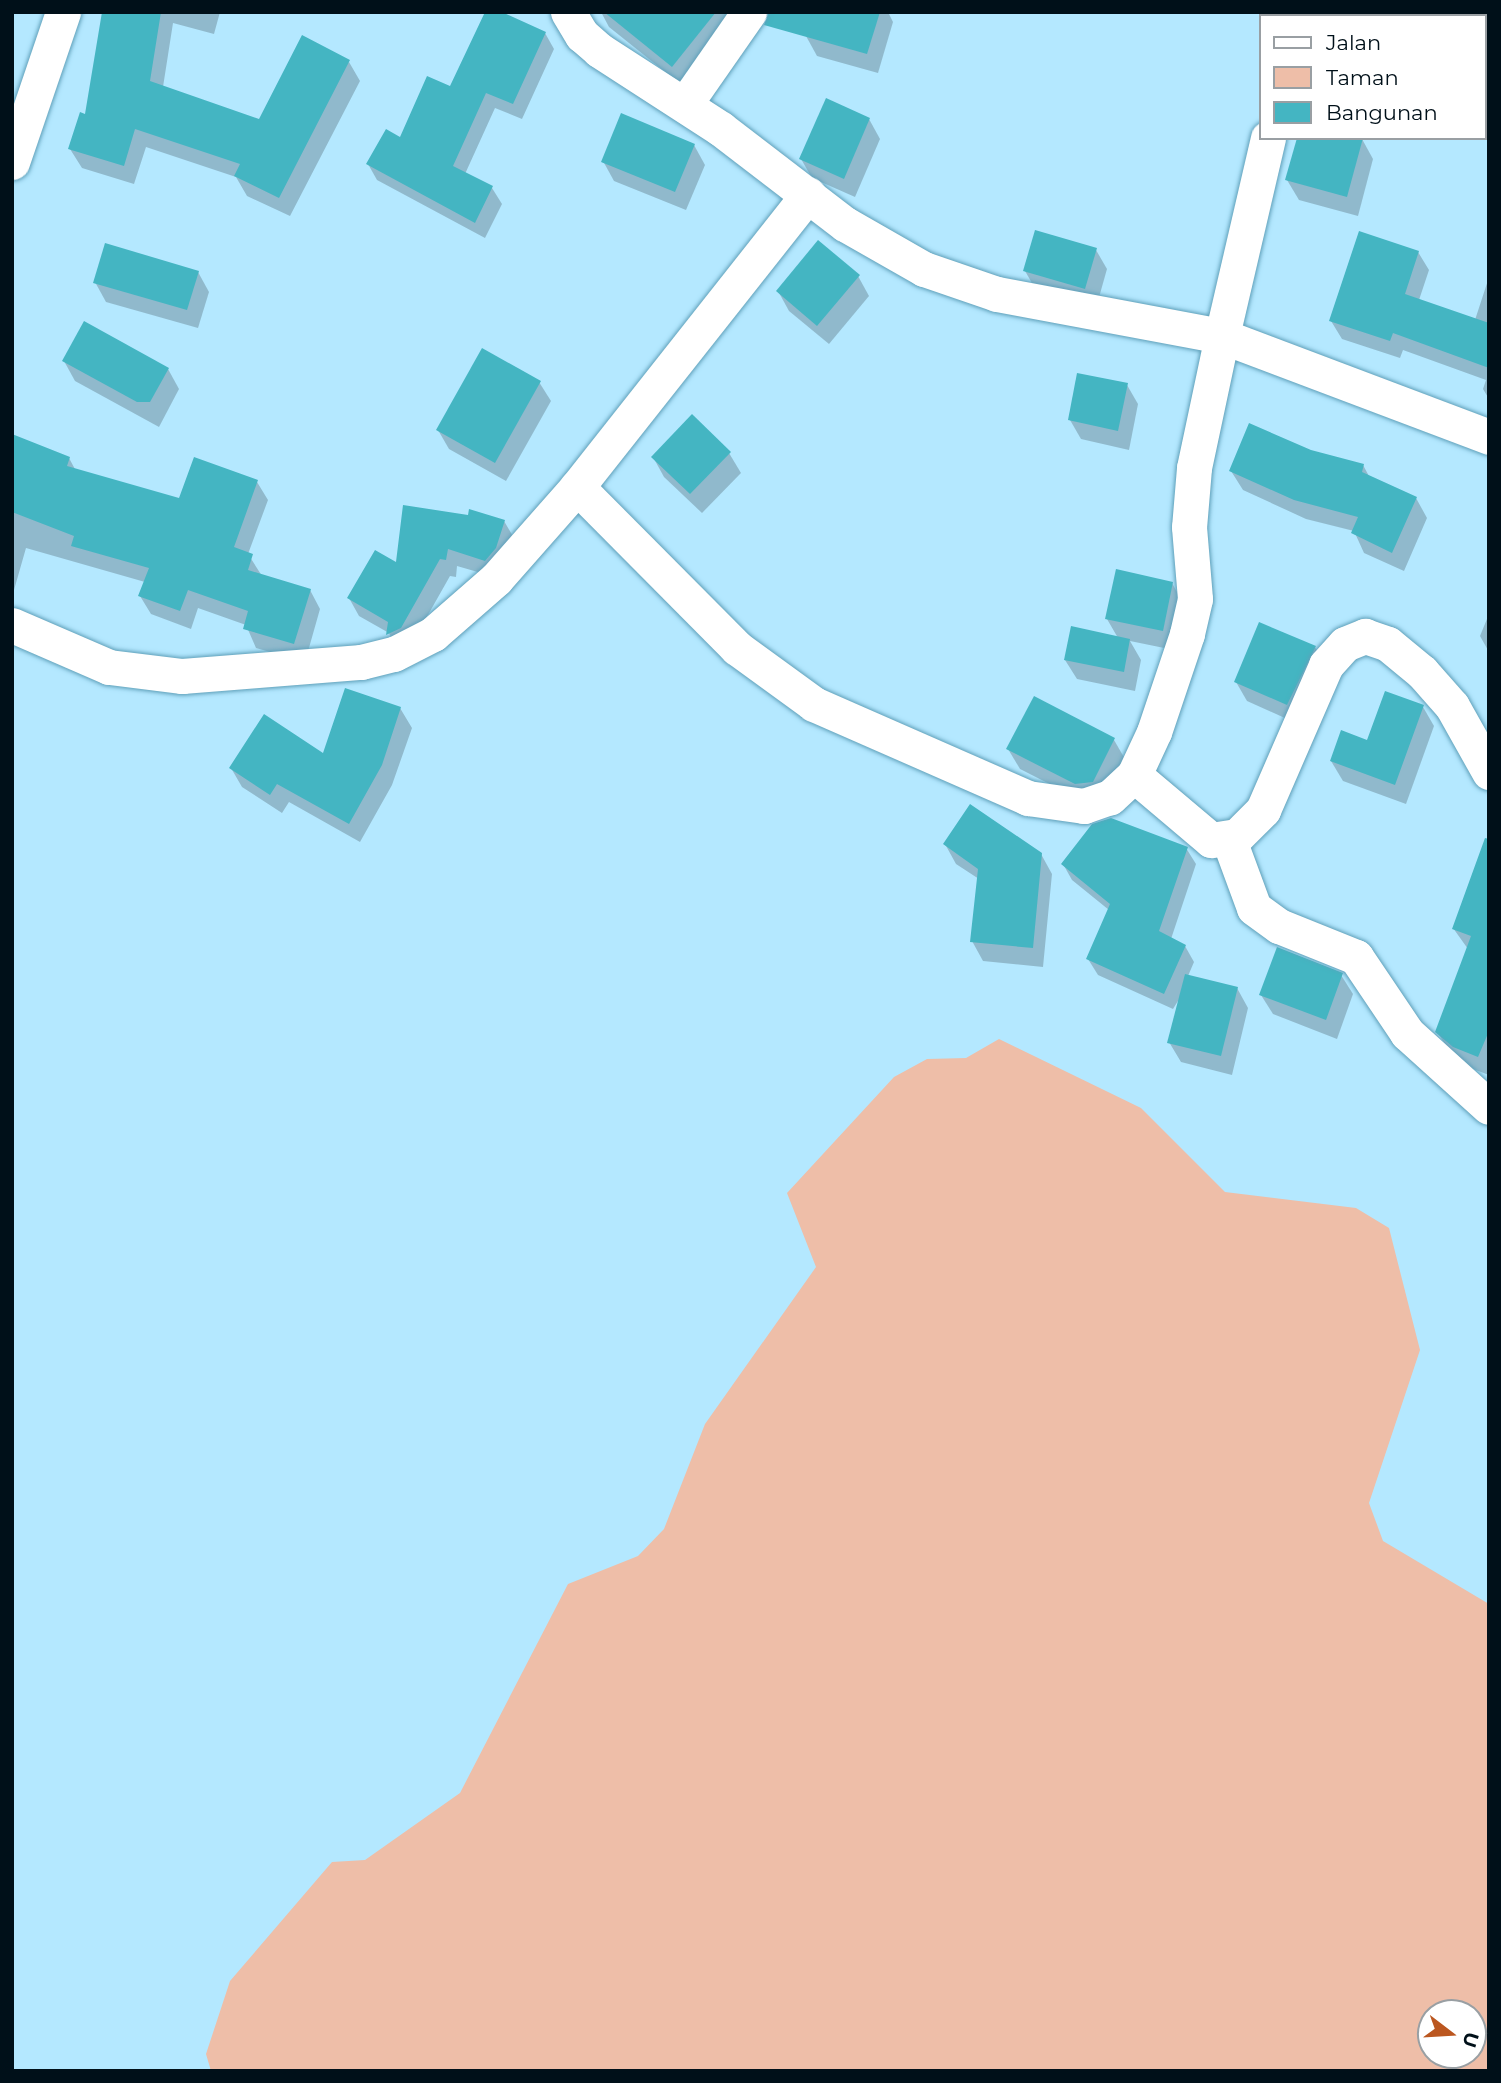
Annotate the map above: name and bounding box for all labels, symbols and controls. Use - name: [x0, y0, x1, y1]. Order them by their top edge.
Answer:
- legend: [1260, 14, 1487, 140]
- text: Jalan: [1326, 30, 1381, 55]
- text: Taman: [1326, 65, 1399, 90]
- text: Bangunan: [1326, 100, 1438, 125]
- north arrow: [1417, 1999, 1487, 2069]
- text: U: [1457, 2029, 1484, 2050]

